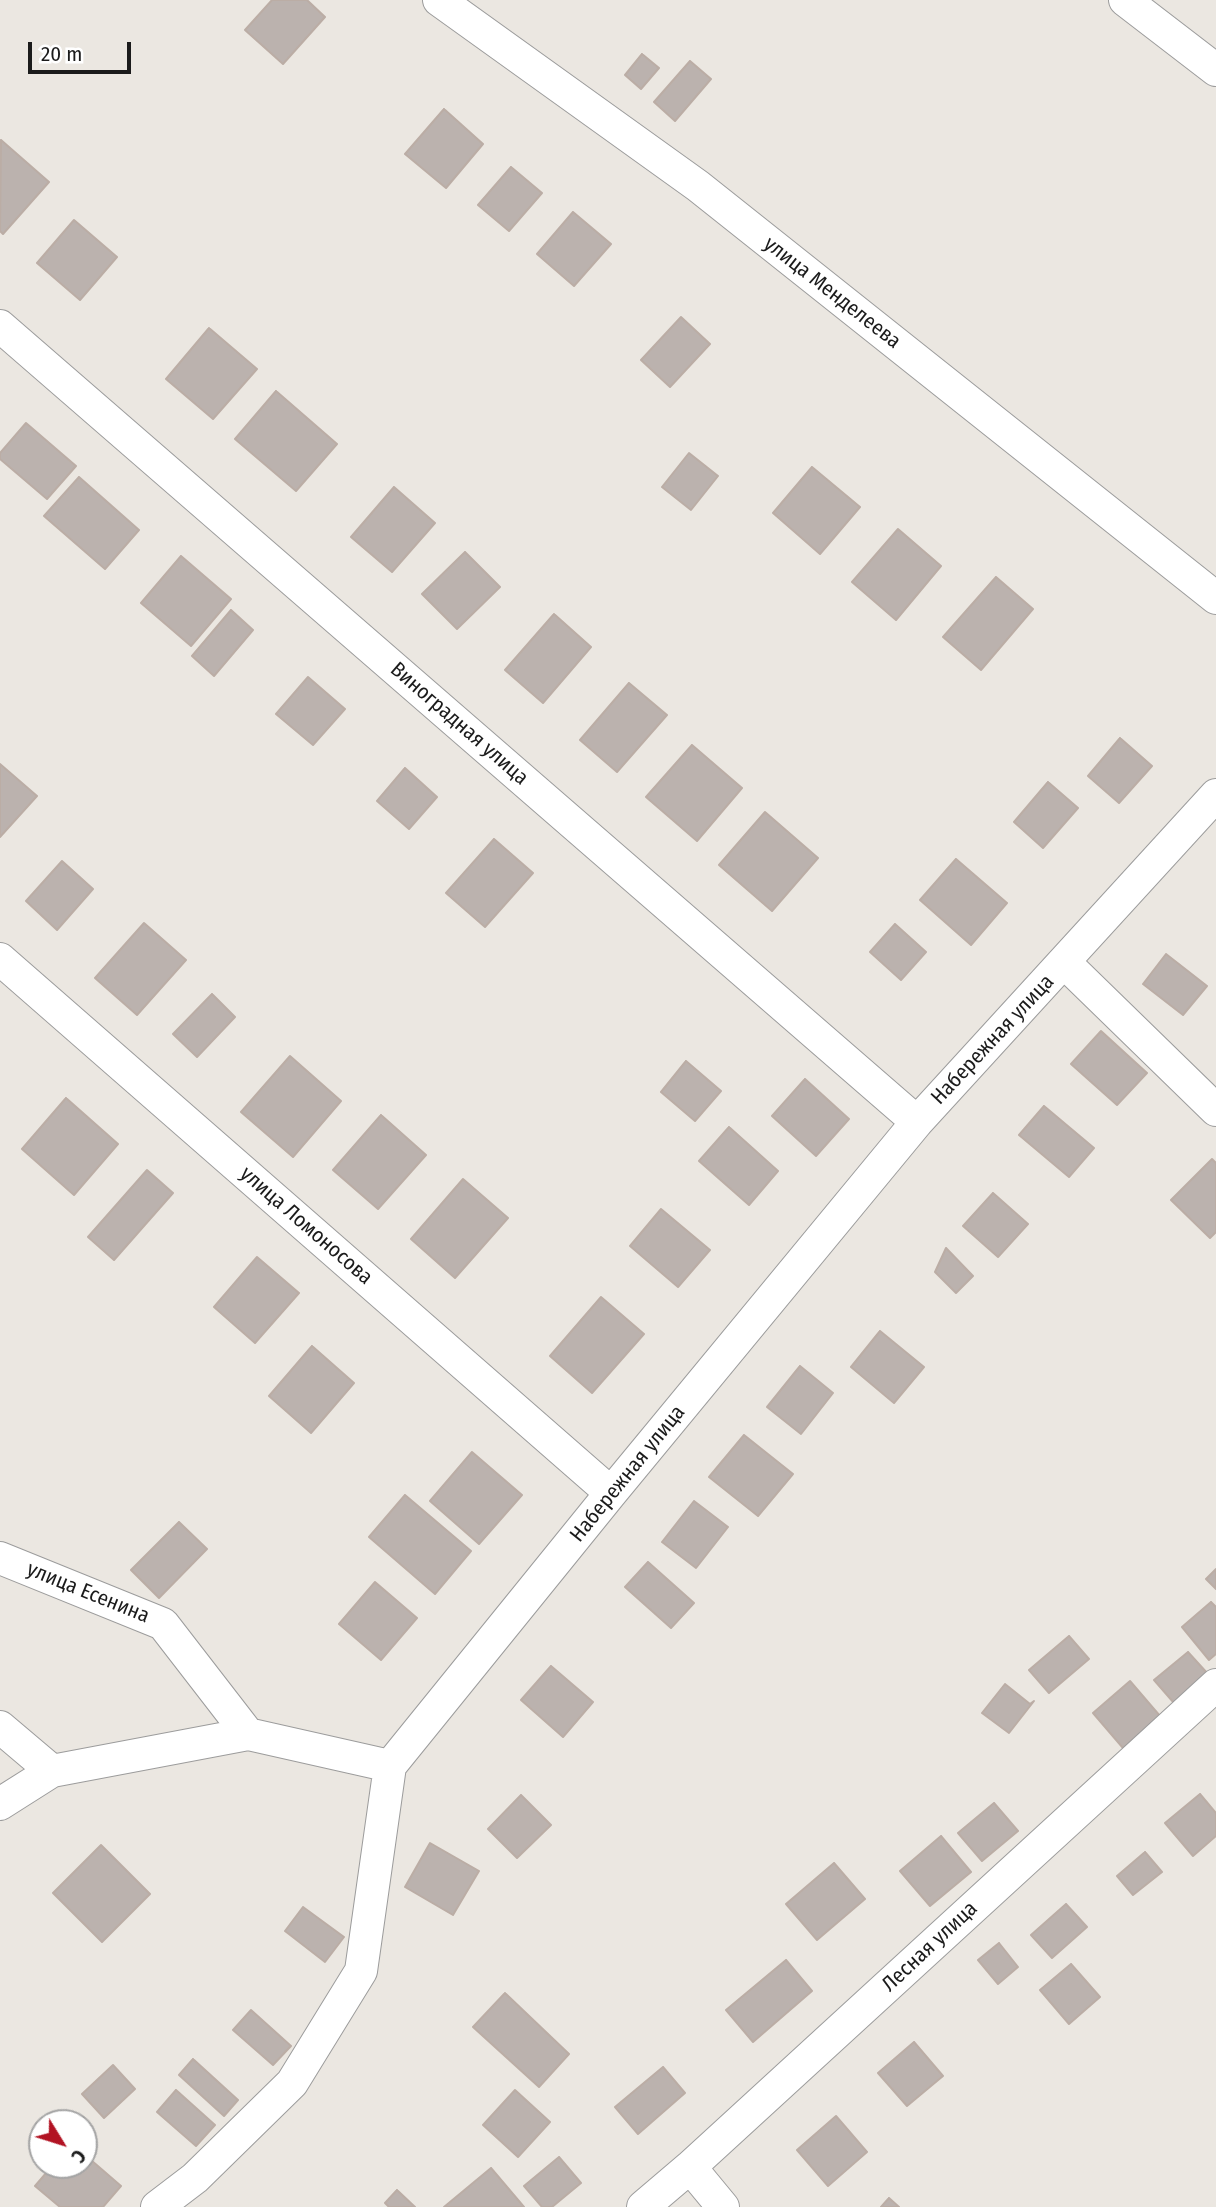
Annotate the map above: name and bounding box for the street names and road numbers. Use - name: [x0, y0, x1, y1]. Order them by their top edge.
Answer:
- street label: улица Менделеева: [758, 232, 906, 354]
- street label: Виноградная улица: [385, 657, 533, 791]
- street label: Набережная улица: [926, 970, 1060, 1110]
- street label: улица Ломоносова: [235, 1162, 377, 1290]
- street label: Набережная улица: [565, 1401, 691, 1547]
- street label: улица Есенина: [23, 1557, 153, 1629]
- street label: Лесная улица: [877, 1896, 983, 1998]

